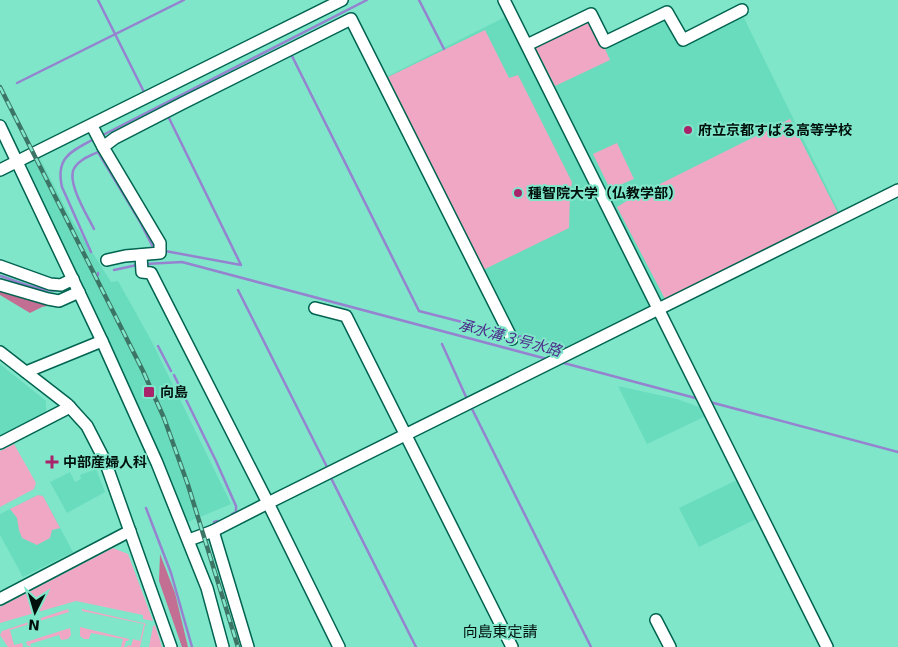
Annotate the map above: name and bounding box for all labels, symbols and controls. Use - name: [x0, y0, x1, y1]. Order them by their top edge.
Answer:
- place label: 府立京都すばる高等学校: [698, 122, 852, 138]
- marker: 府立京都すばる高等学校: [682, 124, 694, 136]
- place label: 種智院大学（仏教学部）: [528, 185, 682, 201]
- marker: 種智院大学（仏教学部）: [512, 187, 524, 199]
- water label: 承水溝３号水路: [457, 316, 565, 361]
- place label: 向島: [160, 384, 188, 400]
- marker: 向島: [142, 385, 156, 399]
- place label: 中部産婦人科: [63, 454, 147, 470]
- marker: 中部産婦人科: [45, 455, 59, 469]
- north arrow: [10, 587, 60, 637]
- text: N: [27, 616, 40, 633]
- district label: 向島東定請: [462, 623, 538, 641]

